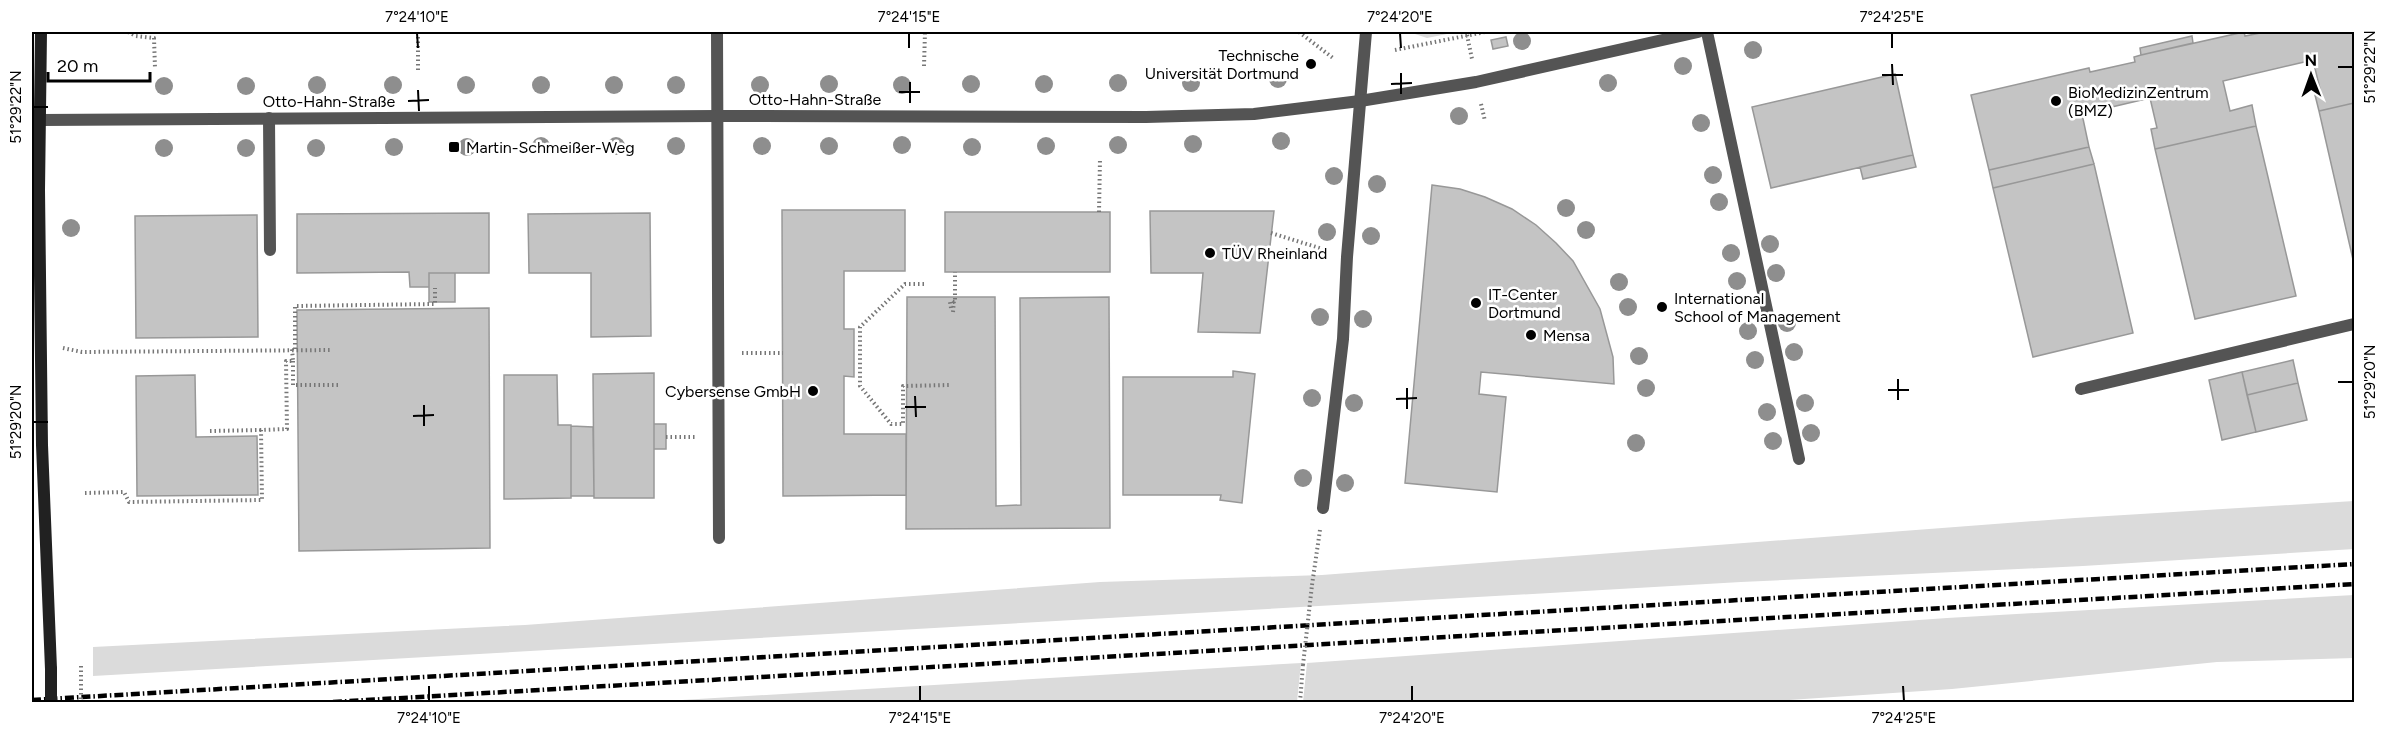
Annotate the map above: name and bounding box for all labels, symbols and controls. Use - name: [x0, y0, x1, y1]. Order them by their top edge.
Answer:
- text: 7°24'10"E: [385, 8, 449, 26]
- text: 7°24'15"E: [878, 8, 940, 26]
- text: 7°24'20"E: [1367, 8, 1433, 26]
- text: 7°24'25"E: [1860, 8, 1924, 26]
- text: 51°29'22"N: [2361, 30, 2379, 104]
- scale bar: [48, 45, 150, 83]
- north arrow: [2281, 45, 2341, 105]
- place label: Technische Universität Dortmund: [1145, 46, 1299, 83]
- text: N: [2304, 51, 2317, 70]
- text: 20 m: [57, 55, 98, 77]
- marker: Technische Universität Dortmund: [1304, 57, 1318, 71]
- text: 51°29'22"N: [7, 70, 25, 144]
- place label: BioMedizinZentrum (BMZ): [2068, 83, 2209, 120]
- street label: Otto-Hahn-Straße: [749, 90, 881, 109]
- street label: Otto-Hahn-Straße: [263, 92, 395, 111]
- marker: BioMedizinZentrum (BMZ): [2049, 94, 2063, 108]
- place label: Martin-Schmeißer-Weg: [466, 138, 635, 157]
- marker: Martin-Schmeißer-Weg: [447, 140, 461, 154]
- place label: TÜV Rheinland: [1222, 244, 1327, 263]
- marker: TÜV Rheinland: [1203, 246, 1217, 260]
- place label: IT-Center Dortmund: [1488, 285, 1561, 322]
- place label: International School of Management: [1674, 289, 1841, 326]
- marker: IT-Center Dortmund: [1469, 296, 1483, 310]
- marker: International School of Management: [1655, 300, 1669, 314]
- place label: Mensa: [1543, 326, 1590, 345]
- marker: Mensa: [1524, 328, 1538, 342]
- text: 51°29'20"N: [2361, 345, 2379, 419]
- place label: Cybersense GmbH: [665, 382, 801, 401]
- marker: Cybersense GmbH: [806, 384, 820, 398]
- text: 51°29'20"N: [7, 385, 25, 459]
- text: 7°24'10"E: [397, 709, 461, 727]
- text: 7°24'15"E: [889, 709, 951, 727]
- text: 7°24'20"E: [1379, 709, 1445, 727]
- text: 7°24'25"E: [1872, 709, 1936, 727]

